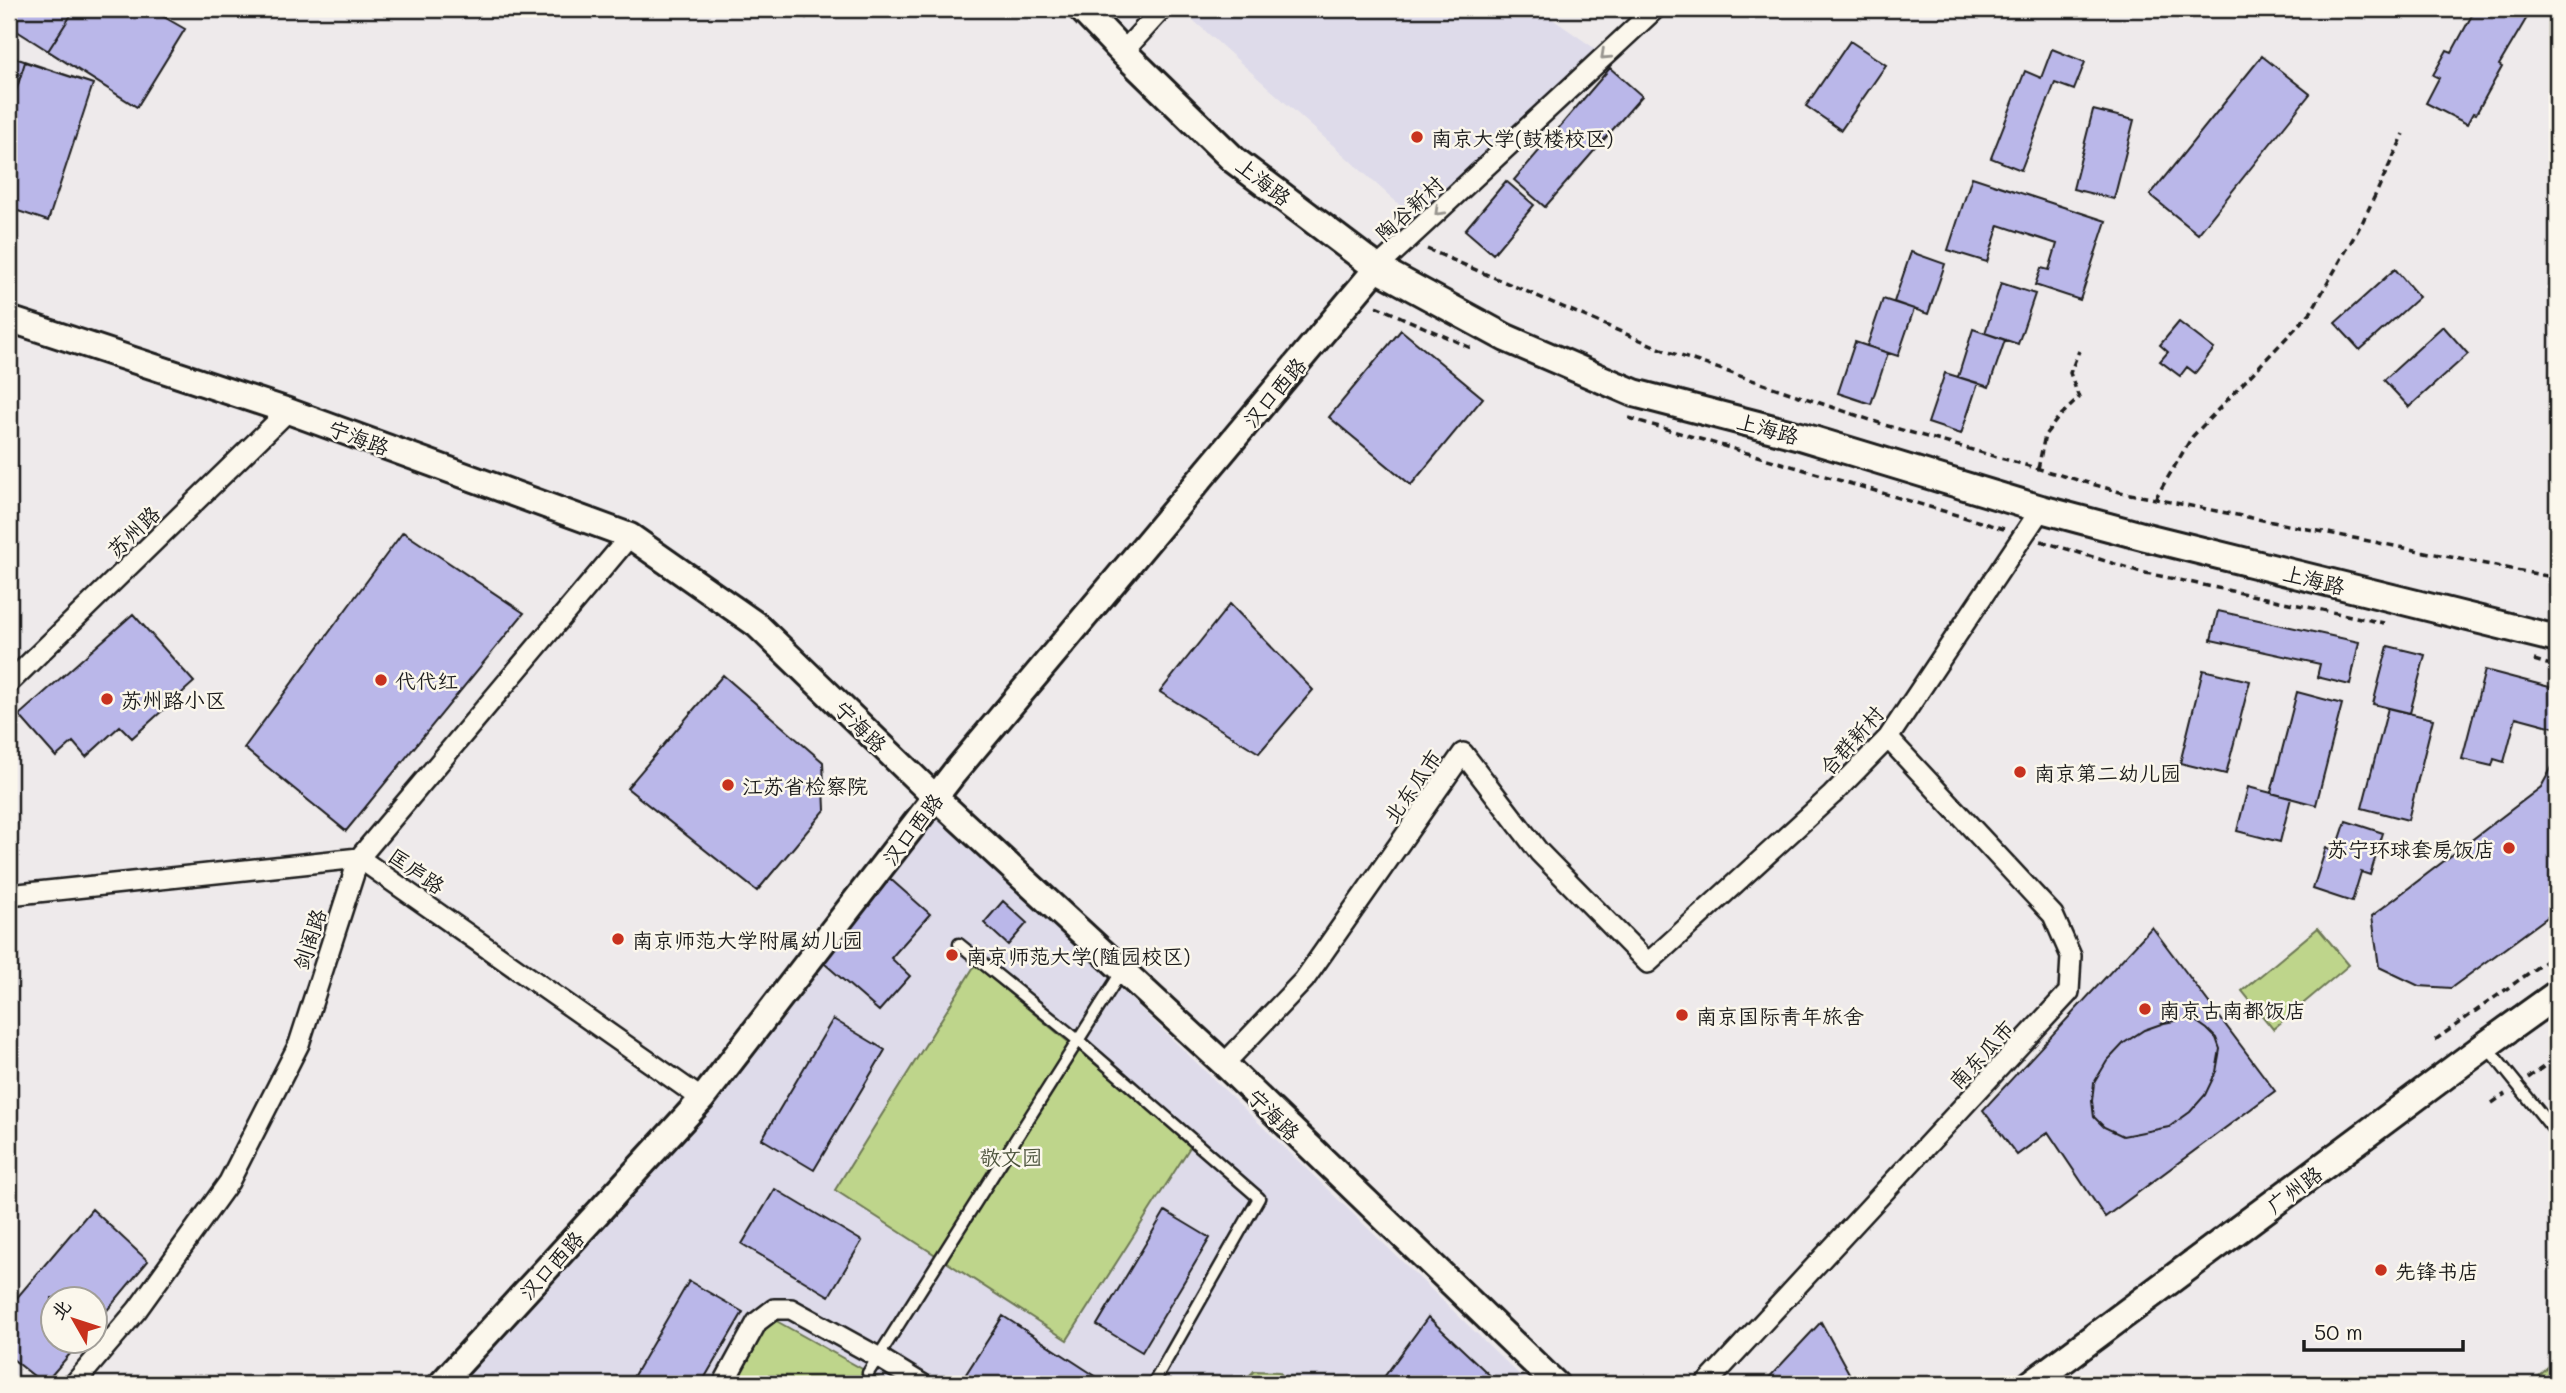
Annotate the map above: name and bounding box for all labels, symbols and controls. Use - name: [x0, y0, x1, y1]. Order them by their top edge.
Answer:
- one-way arrow: [1600, 47, 1613, 60]
- place label: 南京大学(鼓楼校区): [1431, 124, 1613, 151]
- marker: 南京大学(鼓楼校区): [1409, 129, 1425, 145]
- street label: 上海路: [1231, 151, 1297, 211]
- street label: 陶谷新村: [1369, 169, 1449, 247]
- one-way arrow: [1435, 202, 1448, 215]
- street label: 汉口西路: [1237, 351, 1311, 433]
- street label: 上海路: [1734, 407, 1802, 449]
- street label: 宁海路: [325, 414, 393, 460]
- street label: 苏州路: [101, 499, 165, 563]
- street label: 上海路: [2280, 558, 2348, 600]
- place label: 代代红: [395, 667, 458, 694]
- marker: 代代红: [373, 672, 389, 688]
- place label: 苏州路小区: [121, 686, 226, 713]
- marker: 苏州路小区: [99, 691, 115, 707]
- street label: 宁海路: [829, 694, 893, 758]
- street label: 合群新村: [1813, 700, 1889, 780]
- street label: 北东瓜市: [1377, 744, 1447, 828]
- place label: 南京第二幼儿园: [2034, 759, 2181, 786]
- marker: 南京第二幼儿园: [2012, 764, 2028, 780]
- place label: 江苏省检察院: [742, 772, 868, 799]
- marker: 江苏省检察院: [720, 777, 736, 793]
- street label: 汉口西路: [876, 787, 948, 871]
- place label: 苏宁环球套房饭店: [2327, 835, 2495, 862]
- marker: 苏宁环球套房饭店: [2501, 840, 2517, 856]
- street label: 匡庐路: [383, 841, 451, 899]
- street label: 剑阁路: [286, 905, 332, 973]
- place label: 南京师范大学附属幼儿园: [632, 926, 863, 953]
- marker: 南京师范大学附属幼儿园: [610, 931, 626, 947]
- place label: 南京师范大学(随园校区): [966, 942, 1190, 969]
- marker: 南京师范大学(随园校区): [944, 947, 960, 963]
- place label: 南京古南都饭店: [2159, 996, 2306, 1023]
- marker: 南京古南都饭店: [2137, 1001, 2153, 1017]
- place label: 南京国际青年旅舍: [1696, 1002, 1864, 1029]
- marker: 南京国际青年旅舍: [1674, 1007, 1690, 1023]
- street label: 南东瓜市: [1942, 1014, 2020, 1094]
- street label: 宁海路: [1242, 1082, 1306, 1146]
- park label: 敬文园: [980, 1143, 1043, 1170]
- street label: 广州路: [2261, 1159, 2327, 1219]
- street label: 汉口西路: [513, 1225, 589, 1305]
- place label: 先锋书店: [2395, 1257, 2479, 1284]
- marker: 先锋书店: [2373, 1262, 2389, 1278]
- north arrow: [38, 1284, 108, 1354]
- text: 北: [45, 1294, 76, 1324]
- scale bar: [2304, 1309, 2463, 1353]
- text: 50 m: [2314, 1318, 2363, 1345]

